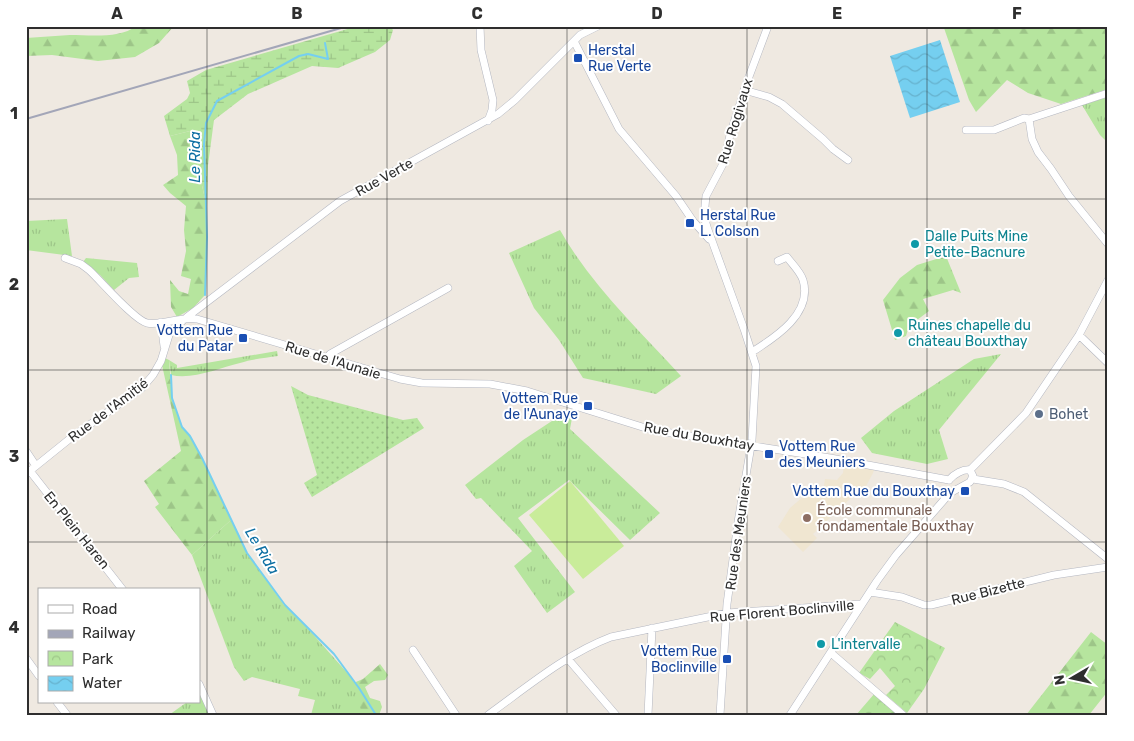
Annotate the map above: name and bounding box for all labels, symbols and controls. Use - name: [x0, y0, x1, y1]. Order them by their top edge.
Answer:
- text: A: [111, 4, 123, 23]
- text: B: [291, 4, 303, 23]
- text: C: [471, 4, 483, 23]
- text: D: [651, 4, 663, 23]
- text: E: [832, 4, 842, 23]
- text: F: [1012, 4, 1022, 23]
- place label: Herstal Rue Verte: [588, 42, 652, 75]
- marker: Herstal Rue Verte: [572, 52, 584, 64]
- street label: Rue Rogivaux: [714, 76, 757, 166]
- text: 1: [10, 104, 18, 123]
- water label: Le Rida: [186, 131, 204, 183]
- street label: Rue Verte: [352, 155, 416, 200]
- place label: Herstal Rue L. Colson: [700, 207, 776, 240]
- marker: Herstal Rue L. Colson: [684, 217, 696, 229]
- place label: Dalle Puits Mine Petite-Bacnure: [925, 228, 1028, 261]
- marker: Dalle Puits Mine Petite-Bacnure: [909, 238, 921, 250]
- text: 2: [9, 275, 19, 294]
- place label: Ruines chapelle du château Bouxthay: [908, 317, 1031, 350]
- place label: Vottem Rue du Patar: [156, 322, 234, 355]
- marker: Ruines chapelle du château Bouxthay: [892, 327, 904, 339]
- marker: Vottem Rue du Patar: [237, 332, 249, 344]
- street label: Rue de l'Aunaie: [283, 338, 383, 383]
- street label: Rue de l'Amitié: [65, 375, 152, 446]
- place label: Vottem Rue de l'Aunaye: [501, 390, 578, 423]
- marker: Vottem Rue de l'Aunaye: [582, 400, 594, 412]
- place label: Bohet: [1049, 406, 1089, 423]
- marker: Bohet: [1033, 408, 1045, 420]
- street label: Rue du Bouxhtay: [642, 418, 756, 455]
- place label: Vottem Rue des Meuniers: [779, 438, 865, 471]
- text: 3: [9, 447, 19, 466]
- marker: Vottem Rue des Meuniers: [763, 448, 775, 460]
- street label: Rue des Meuniers: [722, 475, 755, 591]
- place label: Vottem Rue du Bouxthay: [792, 483, 955, 500]
- marker: Vottem Rue du Bouxthay: [959, 485, 971, 497]
- street label: En Plein Haren: [40, 488, 113, 573]
- place label: École communale fondamentale Bouxthay: [817, 501, 974, 535]
- marker: École communale fondamentale Bouxthay: [801, 512, 813, 524]
- water label: Le Rida: [241, 524, 283, 578]
- street label: Rue Bizette: [950, 574, 1027, 609]
- legend: [38, 588, 200, 704]
- street label: Rue Florent Boclinville: [709, 597, 855, 626]
- text: Road: [82, 600, 118, 618]
- text: 4: [9, 618, 20, 637]
- text: Railway: [82, 624, 136, 642]
- place label: L'intervalle: [831, 636, 901, 653]
- marker: L'intervalle: [815, 638, 827, 650]
- place label: Vottem Rue Boclinville: [640, 643, 717, 676]
- text: Park: [82, 650, 113, 668]
- marker: Vottem Rue Boclinville: [721, 653, 733, 665]
- north arrow: [1046, 654, 1096, 704]
- text: Water: [82, 674, 122, 692]
- text: N: [1050, 674, 1069, 686]

